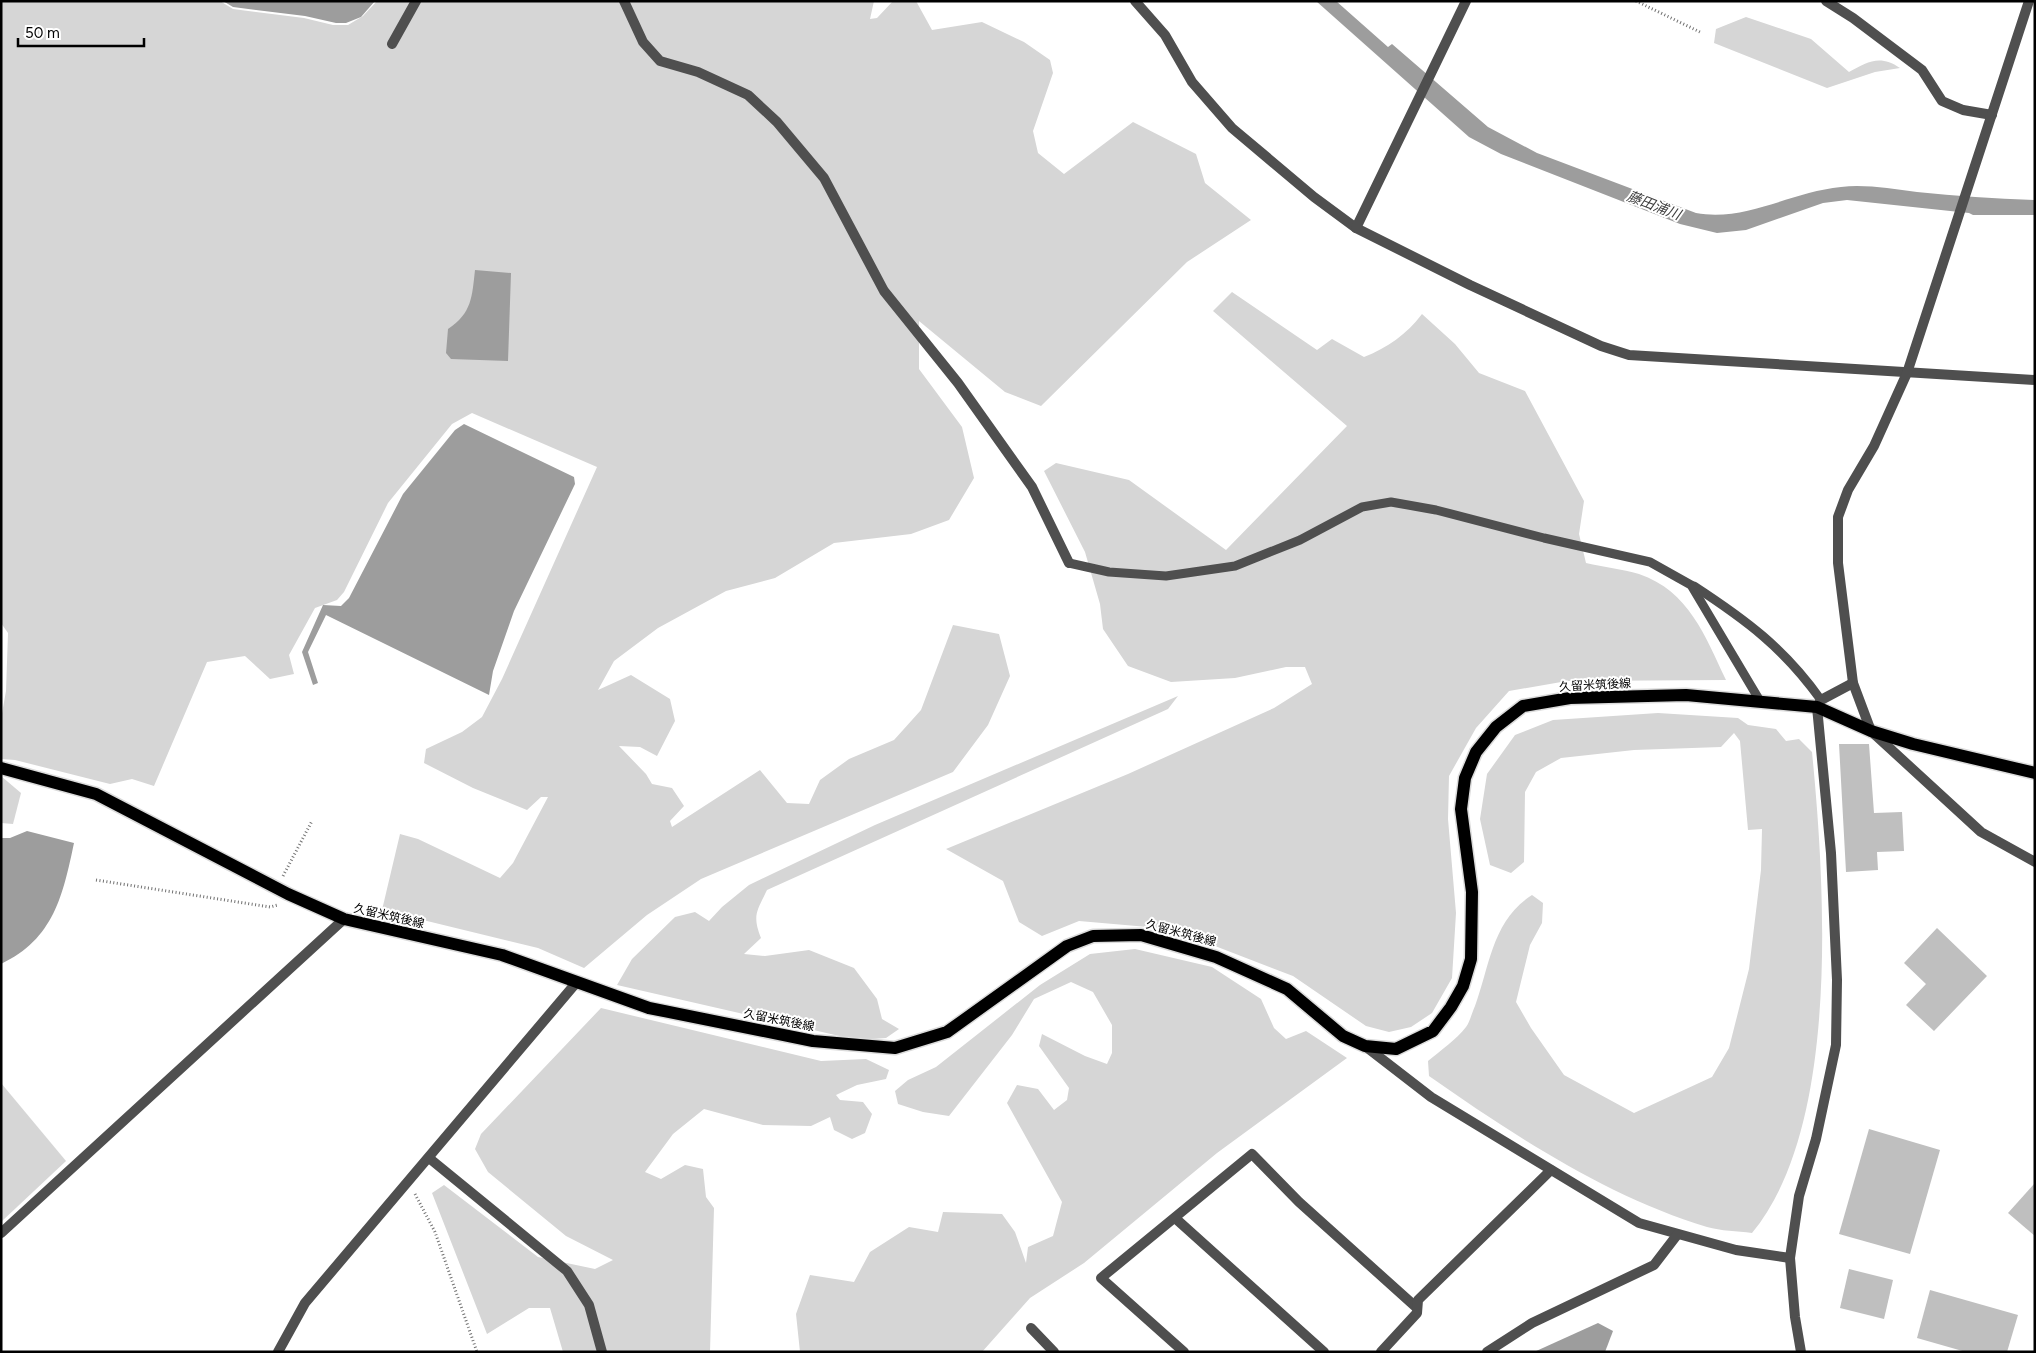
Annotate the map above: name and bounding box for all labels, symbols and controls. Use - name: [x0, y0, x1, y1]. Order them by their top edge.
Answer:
- scale bar: [18, 15, 144, 47]
- text: 50 m: [25, 24, 60, 42]
- water label: 藤田浦川: [1625, 187, 1685, 224]
- street label: 久留米筑後線: [1559, 676, 1631, 694]
- street label: 久留米筑後線: [352, 901, 426, 931]
- street label: 久留米筑後線: [1144, 917, 1218, 949]
- street label: 久留米筑後線: [742, 1006, 816, 1034]

